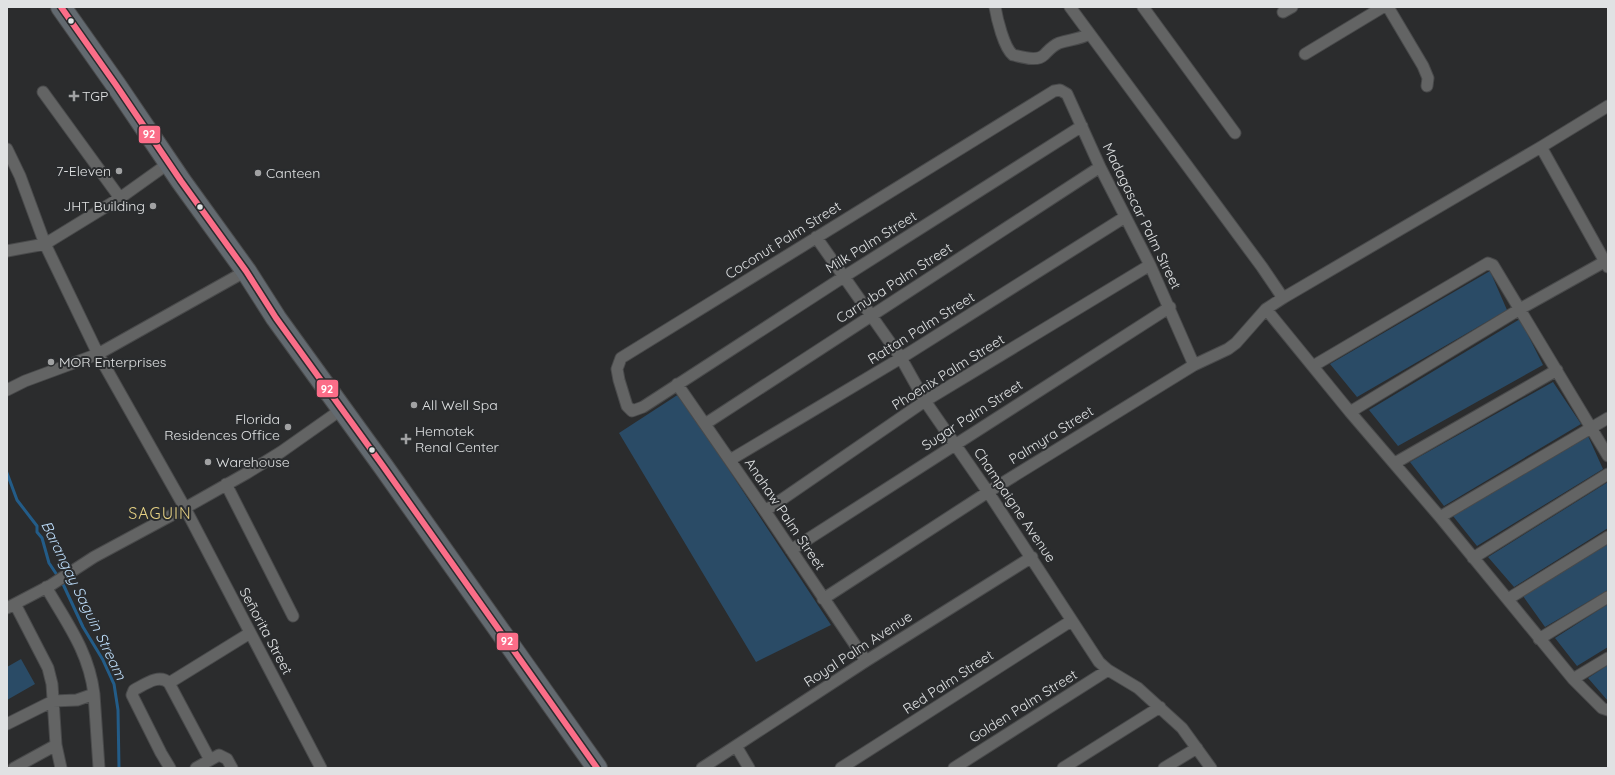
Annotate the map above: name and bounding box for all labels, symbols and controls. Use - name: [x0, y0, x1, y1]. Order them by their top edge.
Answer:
- unlabelled marker: [66, 16, 76, 26]
- place label: TGP: [82, 87, 108, 105]
- marker: TGP: [69, 91, 79, 101]
- line badge: 92: [138, 125, 161, 144]
- text: 92: [143, 127, 155, 141]
- street label: Madagascar Palm Street: [1099, 140, 1185, 292]
- place label: 7-Eleven: [56, 162, 111, 180]
- place label: Canteen: [266, 164, 320, 182]
- marker: 7-Eleven: [114, 166, 124, 176]
- marker: Canteen: [253, 168, 263, 178]
- place label: JHT Building: [63, 197, 145, 215]
- street label: Coconut Palm Street: [722, 197, 844, 283]
- marker: JHT Building: [148, 201, 158, 211]
- unlabelled marker: [195, 202, 205, 212]
- street label: Milk Palm Street: [822, 207, 920, 277]
- street label: Carnuba Palm Street: [833, 239, 956, 327]
- street label: Rattan Palm Street: [864, 288, 978, 368]
- street label: Phoenix Palm Street: [888, 330, 1008, 414]
- place label: MOR Enterprises: [59, 353, 166, 371]
- marker: MOR Enterprises: [46, 357, 56, 367]
- street label: Sugar Palm Street: [918, 375, 1026, 454]
- line badge: 92: [316, 379, 339, 398]
- text: 92: [321, 382, 333, 396]
- place label: All Well Spa: [422, 396, 498, 414]
- marker: All Well Spa: [409, 400, 419, 410]
- street label: Palmyra Street: [1005, 402, 1097, 468]
- place label: Florida Residences Office: [164, 410, 280, 444]
- marker: Florida Residences Office: [283, 422, 293, 432]
- place label: Hemotek Renal Center: [415, 422, 500, 456]
- marker: Hemotek Renal Center: [400, 433, 412, 445]
- street label: Champaigne Avenue: [970, 444, 1060, 566]
- unlabelled marker: [367, 445, 377, 455]
- place label: Warehouse: [216, 453, 290, 471]
- street label: Anahaw Palm Street: [741, 455, 829, 574]
- marker: Warehouse: [203, 457, 213, 467]
- district label: SAGUIN: [128, 503, 192, 523]
- water label: Barangay Saguin Stream: [37, 517, 131, 683]
- street label: Señorita Street: [236, 584, 297, 678]
- street label: Royal Palm Avenue: [800, 607, 916, 691]
- line badge: 92: [496, 632, 519, 651]
- text: 92: [501, 634, 513, 648]
- street label: Red Palm Street: [899, 646, 997, 718]
- street label: Golden Palm Street: [965, 665, 1081, 747]

